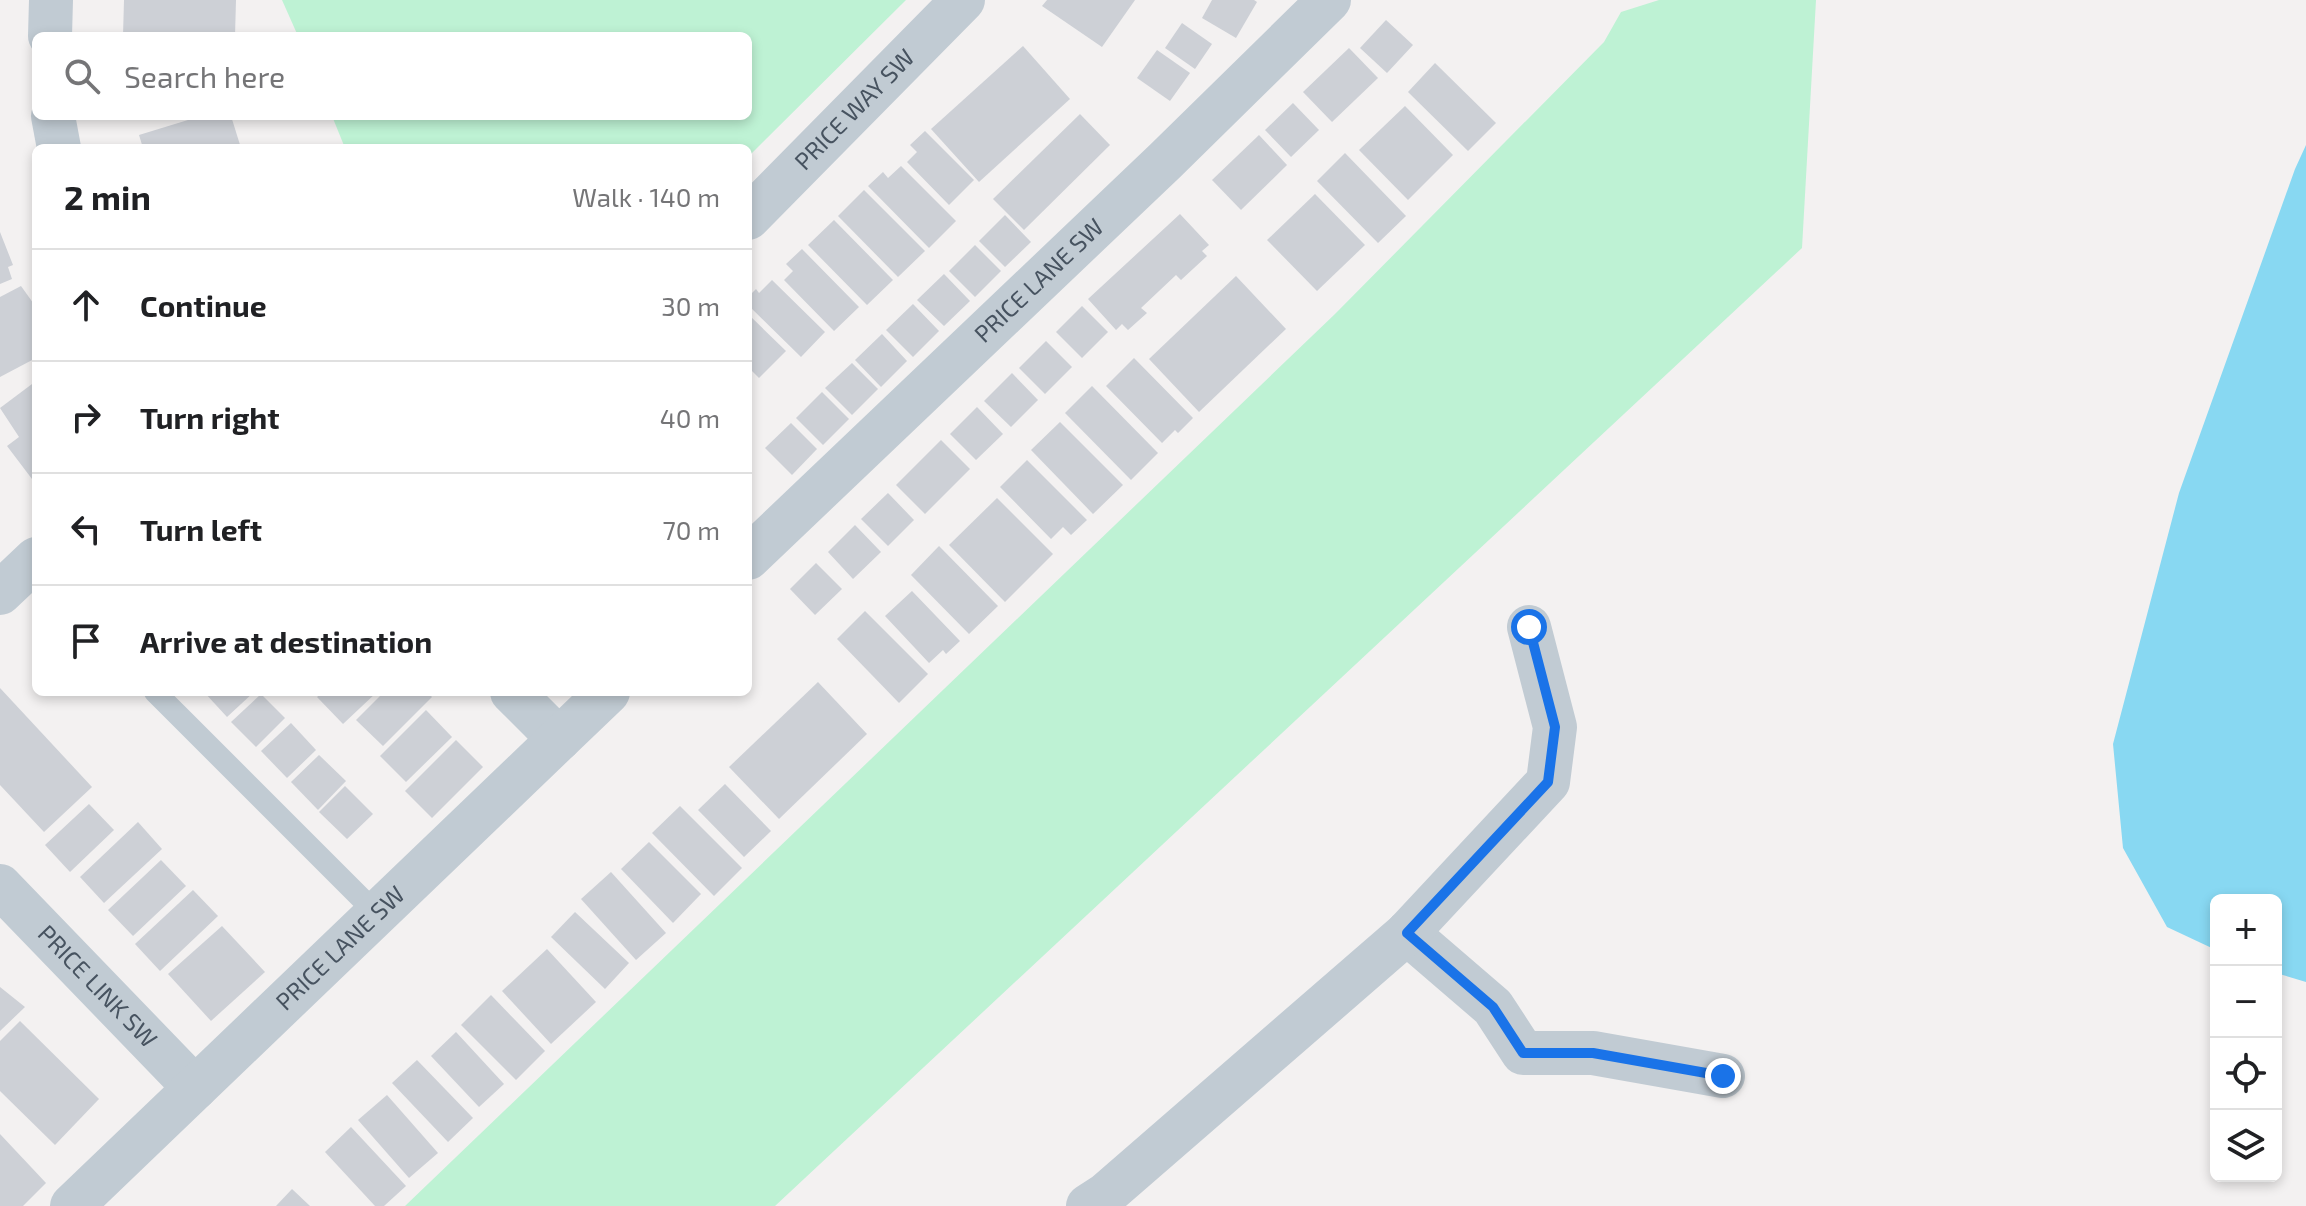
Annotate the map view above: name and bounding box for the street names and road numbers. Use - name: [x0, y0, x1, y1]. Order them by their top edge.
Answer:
- street label: PRICE WAY SW: [788, 42, 920, 175]
- street label: PRICE LANE SW: [968, 211, 1109, 348]
- street label: PRICE LANE SW: [269, 879, 410, 1016]
- street label: PRICE LINK SW: [33, 918, 164, 1053]

